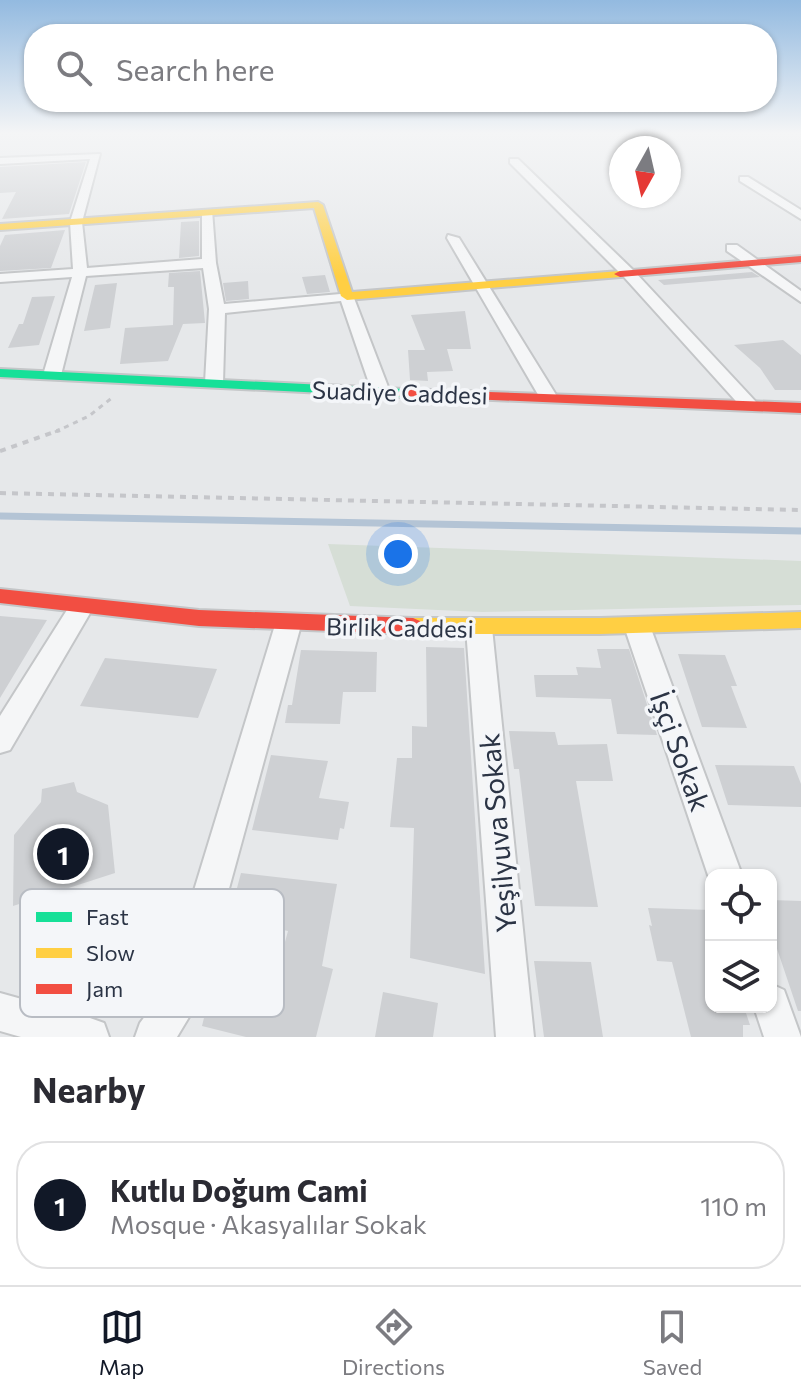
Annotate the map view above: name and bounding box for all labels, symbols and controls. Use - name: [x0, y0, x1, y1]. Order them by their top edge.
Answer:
- search box: [24, 24, 777, 112]
- icon: search: [52, 46, 96, 90]
- text: Search here: [116, 50, 275, 87]
- north arrow: [609, 136, 681, 208]
- street label: Suadiye Caddesi: [312, 374, 488, 410]
- your location: [378, 534, 418, 574]
- street label: Birlik Caddesi: [326, 611, 474, 643]
- street label: İşçi Sokak: [644, 686, 718, 816]
- street label: Yeşilyuva Sokak: [471, 732, 523, 934]
- pin: 1: [37, 824, 89, 884]
- map controls: [705, 869, 777, 1013]
- button: locate: [705, 869, 777, 941]
- legend: [20, 889, 284, 1017]
- text: Fast: [86, 903, 129, 930]
- text: Slow: [86, 939, 135, 966]
- button: layers: [705, 941, 777, 1013]
- text: Jam: [86, 975, 123, 1002]
- text: Nearby: [32, 1068, 146, 1110]
- text: Kutlu Doğum Cami: [110, 1171, 368, 1208]
- text: 1: [54, 1190, 66, 1221]
- text: 110 m: [700, 1190, 767, 1221]
- text: Mosque · Akasyalılar Sokak: [110, 1208, 427, 1239]
- tab: Map: [99, 1305, 144, 1380]
- tab: Directions: [342, 1305, 445, 1380]
- tab: Saved: [643, 1305, 702, 1380]

